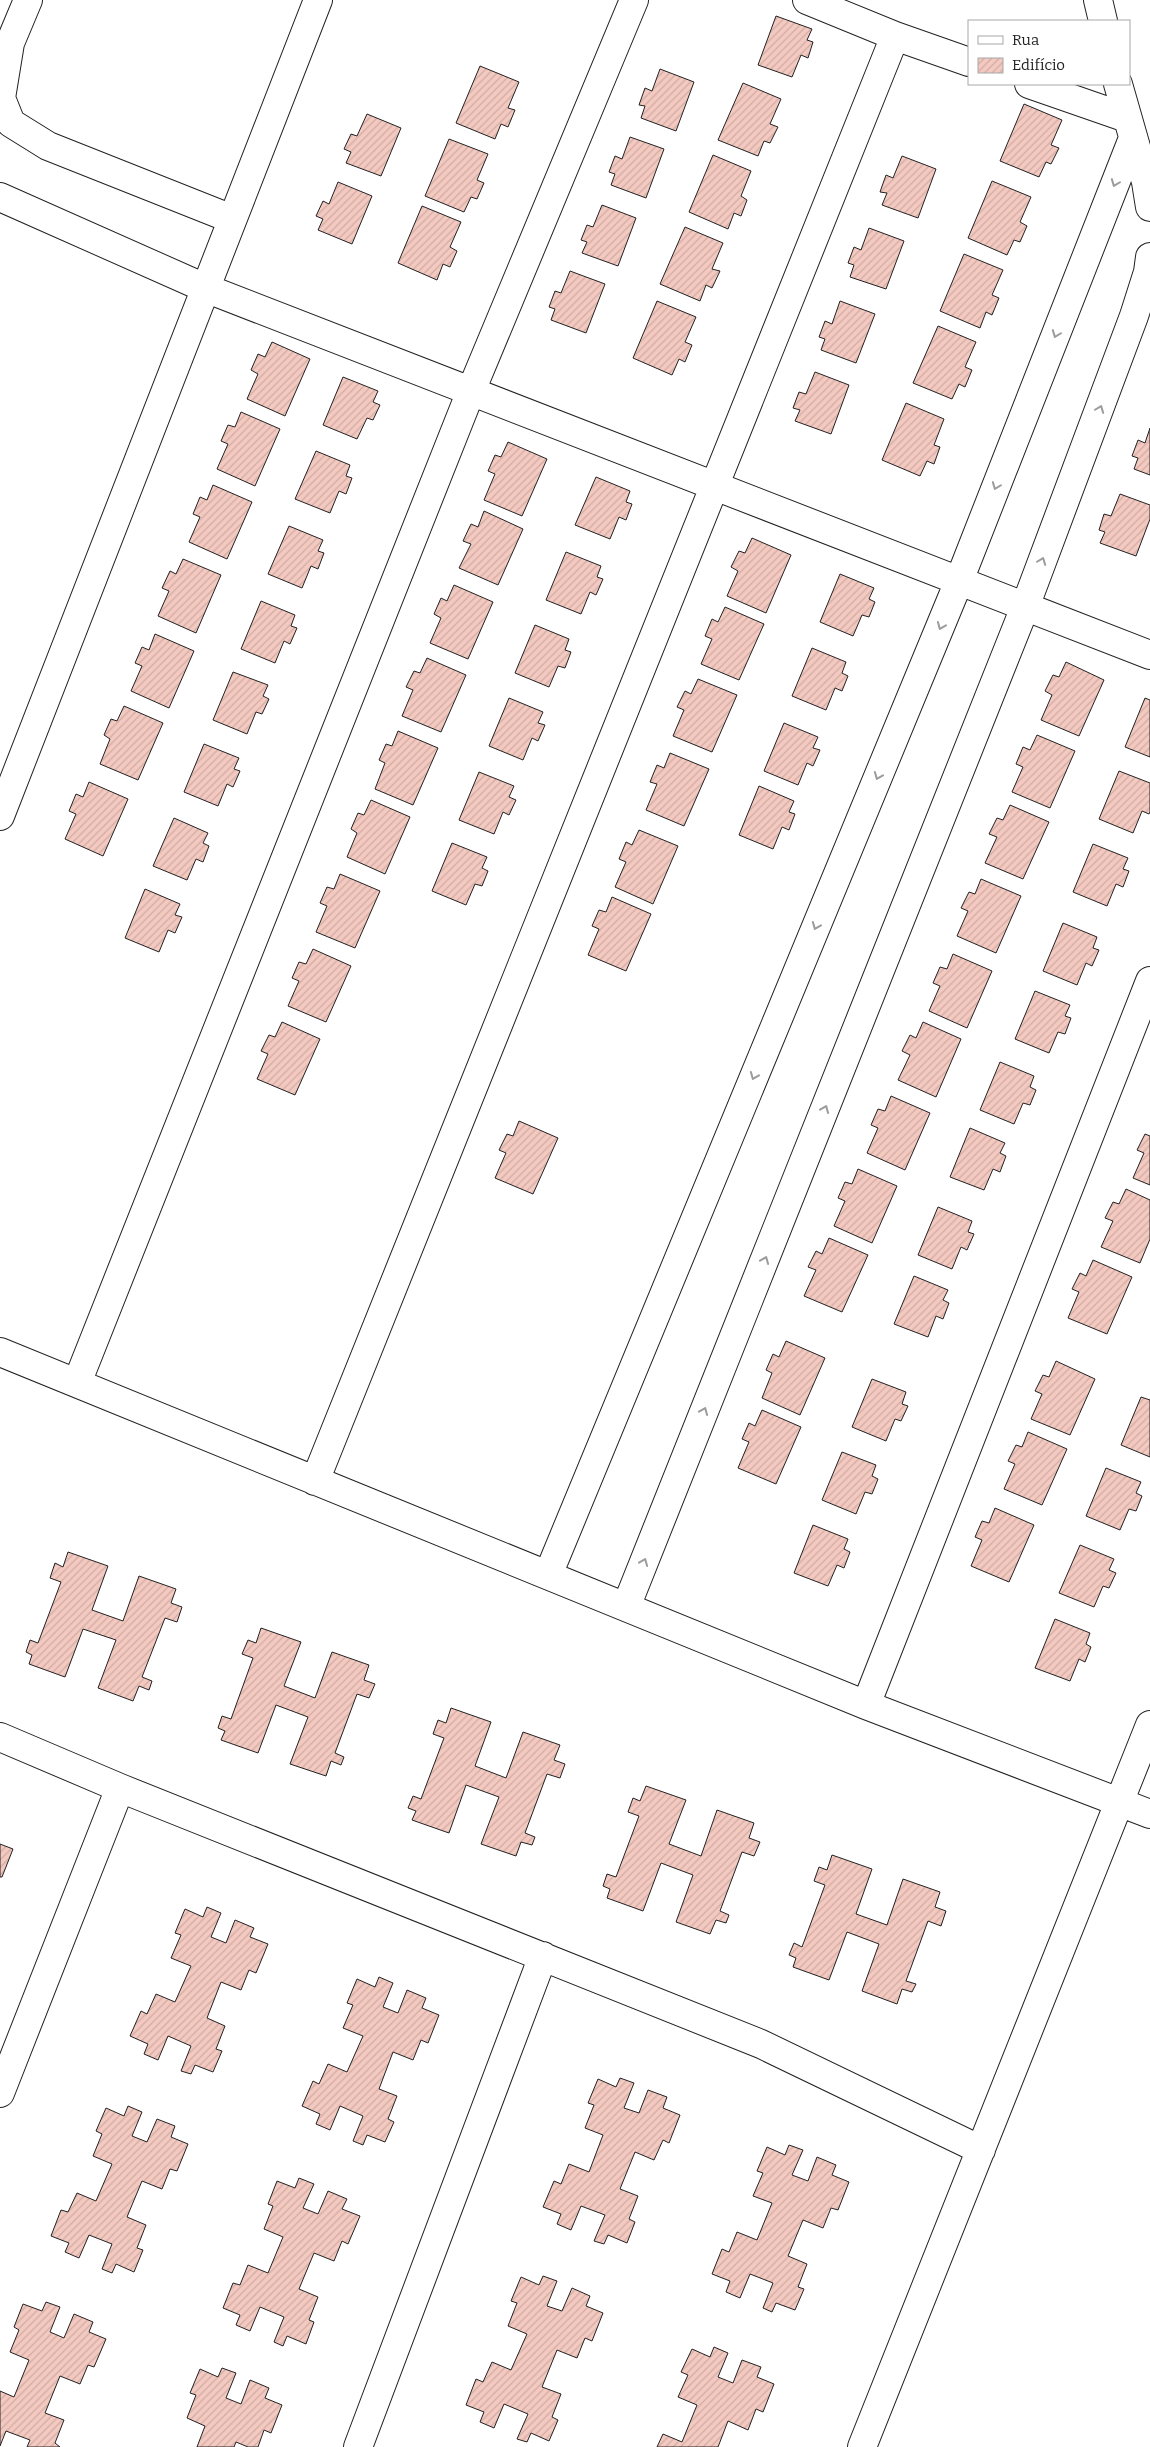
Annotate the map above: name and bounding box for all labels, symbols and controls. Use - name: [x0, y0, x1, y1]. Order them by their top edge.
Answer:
- legend: [968, 20, 1130, 85]
- text: Rua: [1012, 31, 1039, 49]
- text: Edifício: [1012, 56, 1065, 74]
- one-way arrow: [1111, 178, 1121, 187]
- one-way arrow: [1052, 330, 1062, 338]
- one-way arrow: [1093, 405, 1104, 414]
- one-way arrow: [992, 481, 1003, 490]
- one-way arrow: [1036, 557, 1046, 566]
- one-way arrow: [936, 621, 947, 630]
- one-way arrow: [874, 771, 885, 780]
- one-way arrow: [812, 921, 823, 930]
- one-way arrow: [750, 1071, 761, 1080]
- one-way arrow: [819, 1105, 829, 1114]
- one-way arrow: [758, 1256, 769, 1265]
- one-way arrow: [698, 1407, 709, 1416]
- one-way arrow: [638, 1558, 648, 1567]

